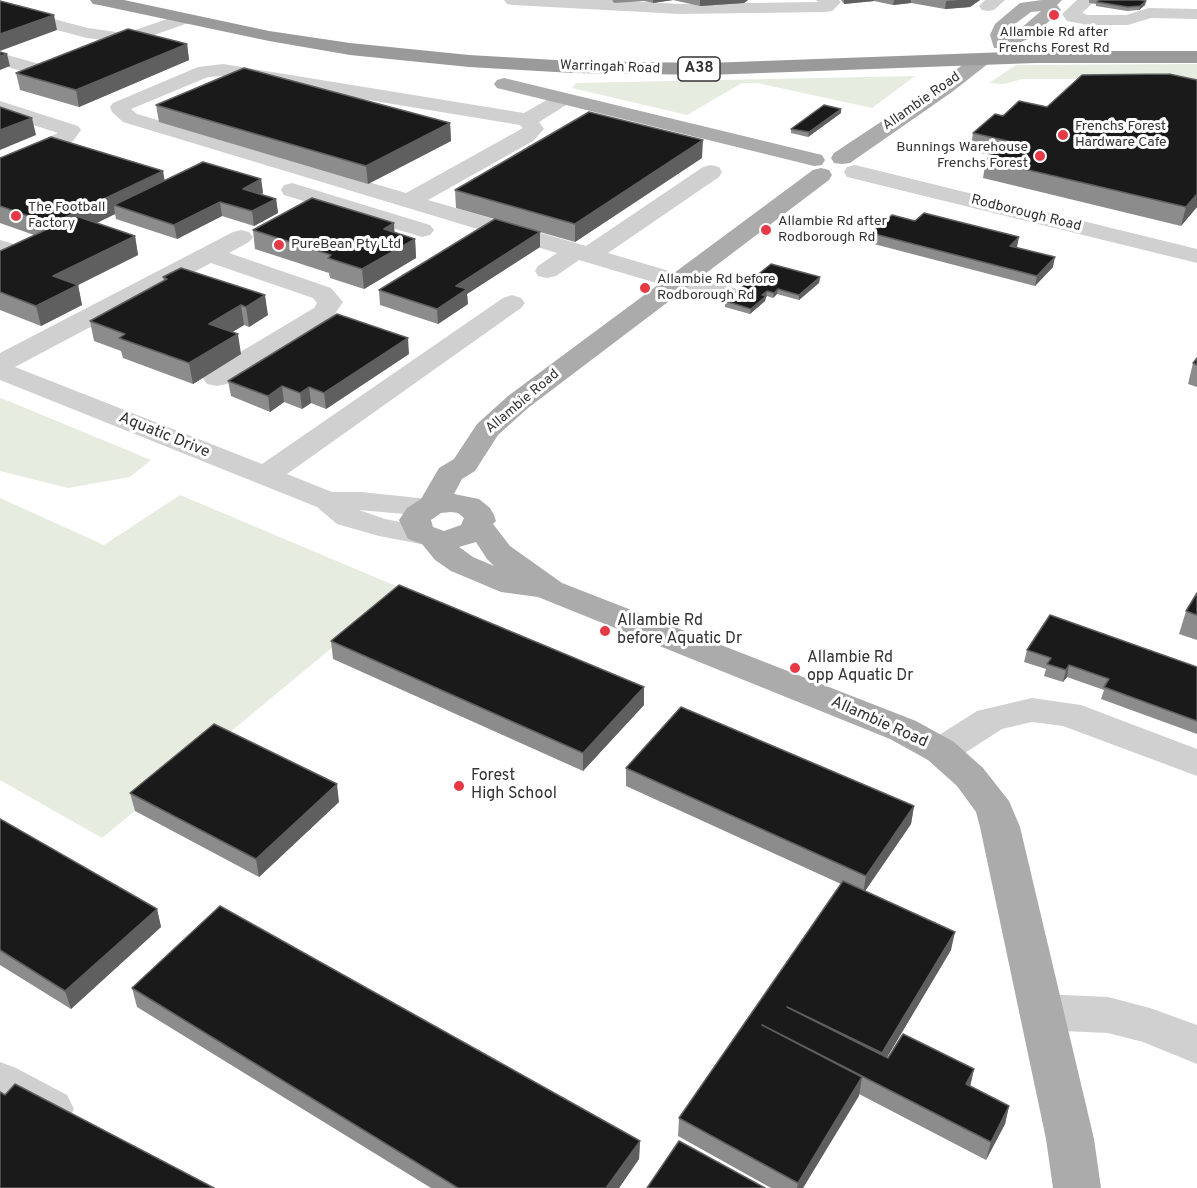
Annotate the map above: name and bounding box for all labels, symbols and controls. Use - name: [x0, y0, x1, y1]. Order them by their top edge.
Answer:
- marker: Allambie Rd after Frenchs Forest Rd: [1047, 8, 1061, 22]
- place label: Allambie Rd after Frenchs Forest Rd: [998, 25, 1110, 57]
- road number: A38: [678, 57, 720, 81]
- street label: Warringah Road: [560, 58, 660, 78]
- street label: Allambie Road: [880, 69, 964, 135]
- place label: Frenchs Forest Hardware Cafe: [1075, 119, 1166, 152]
- marker: Frenchs Forest Hardware Cafe: [1056, 128, 1070, 142]
- place label: Bunnings Warehouse Frenchs Forest: [896, 140, 1028, 172]
- marker: Bunnings Warehouse Frenchs Forest: [1033, 149, 1047, 163]
- street label: Rodborough Road: [969, 192, 1083, 236]
- place label: The Football Factory: [28, 200, 105, 232]
- marker: The Football Factory: [9, 209, 23, 223]
- place label: Allambie Rd after Rodborough Rd: [778, 214, 887, 246]
- marker: Allambie Rd after Rodborough Rd: [759, 223, 773, 237]
- place label: PureBean Pty Ltd: [291, 237, 401, 253]
- marker: PureBean Pty Ltd: [272, 238, 286, 252]
- place label: Allambie Rd before Rodborough Rd: [657, 272, 776, 304]
- marker: Allambie Rd before Rodborough Rd: [638, 281, 652, 295]
- street label: Allambie Road: [483, 366, 563, 438]
- street label: Aquatic Drive: [116, 409, 212, 463]
- place label: Allambie Rd before Aquatic Dr: [617, 612, 742, 650]
- marker: Allambie Rd before Aquatic Dr: [598, 624, 612, 638]
- place label: Allambie Rd opp Aquatic Dr: [807, 649, 913, 687]
- marker: Allambie Rd opp Aquatic Dr: [788, 661, 802, 675]
- street label: Allambie Road: [828, 693, 930, 753]
- place label: Forest High School: [471, 767, 557, 805]
- marker: Forest High School: [452, 779, 466, 793]

